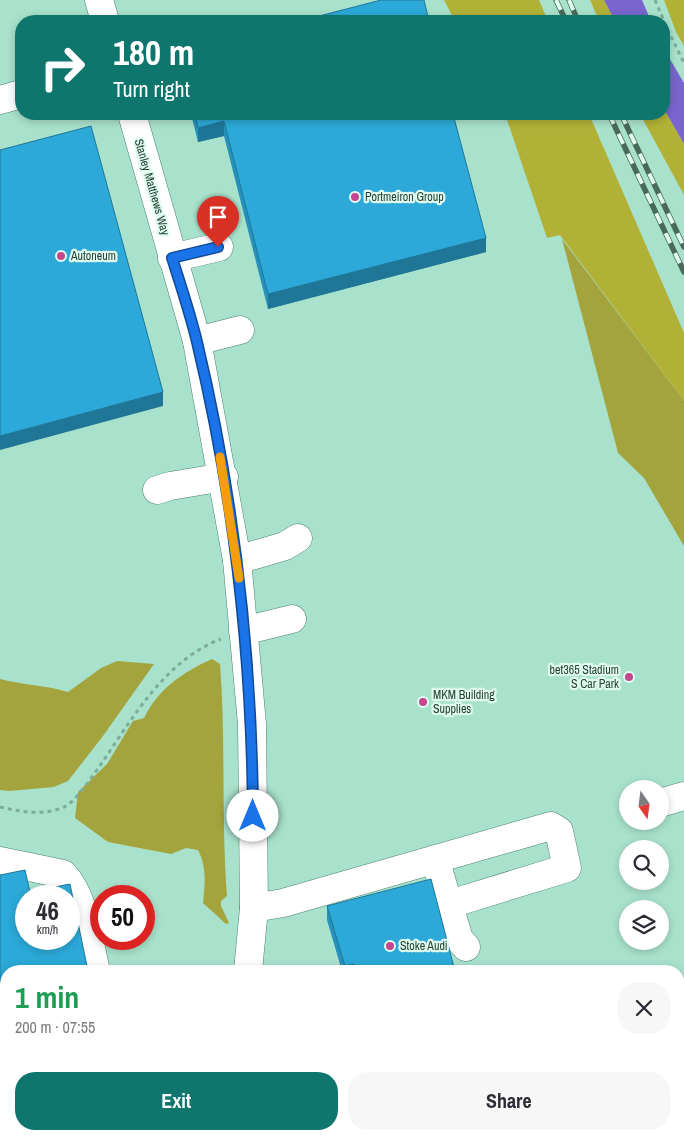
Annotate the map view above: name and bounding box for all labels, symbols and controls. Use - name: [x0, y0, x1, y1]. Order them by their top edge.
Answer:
- text: 180 m: [113, 29, 194, 76]
- icon: right: [30, 35, 95, 100]
- text: Turn right: [113, 74, 190, 104]
- street label: Stanley Matthews Way: [131, 137, 173, 237]
- place label: Portmeiron Group: [365, 189, 444, 205]
- marker: Portmeiron Group: [349, 191, 361, 203]
- pin: [197, 196, 239, 247]
- icon: arrive: [204, 203, 232, 231]
- place label: Autoneum: [70, 248, 116, 264]
- marker: Autoneum: [55, 250, 67, 262]
- place label: bet365 Stadium S Car Park: [550, 662, 619, 692]
- marker: bet365 Stadium S Car Park: [623, 671, 635, 683]
- place label: MKM Building Supplies: [433, 687, 495, 717]
- marker: MKM Building Supplies: [417, 696, 429, 708]
- north arrow: [619, 780, 669, 830]
- map controls: [619, 780, 669, 950]
- position arrow: [226, 789, 278, 841]
- button: search: [619, 840, 669, 890]
- speed limit sign: 50: [90, 885, 155, 950]
- text: 46: [36, 894, 59, 928]
- button: layers: [619, 900, 669, 950]
- text: km/h: [37, 922, 58, 938]
- place label: Stoke Audi: [400, 938, 448, 954]
- marker: Stoke Audi: [384, 940, 396, 952]
- text: 1 min: [15, 977, 79, 1017]
- button: close: [618, 982, 670, 1034]
- text: 200 m · 07:55: [15, 1016, 95, 1038]
- button: Exit: [15, 1072, 338, 1130]
- button: Share: [348, 1072, 670, 1130]

